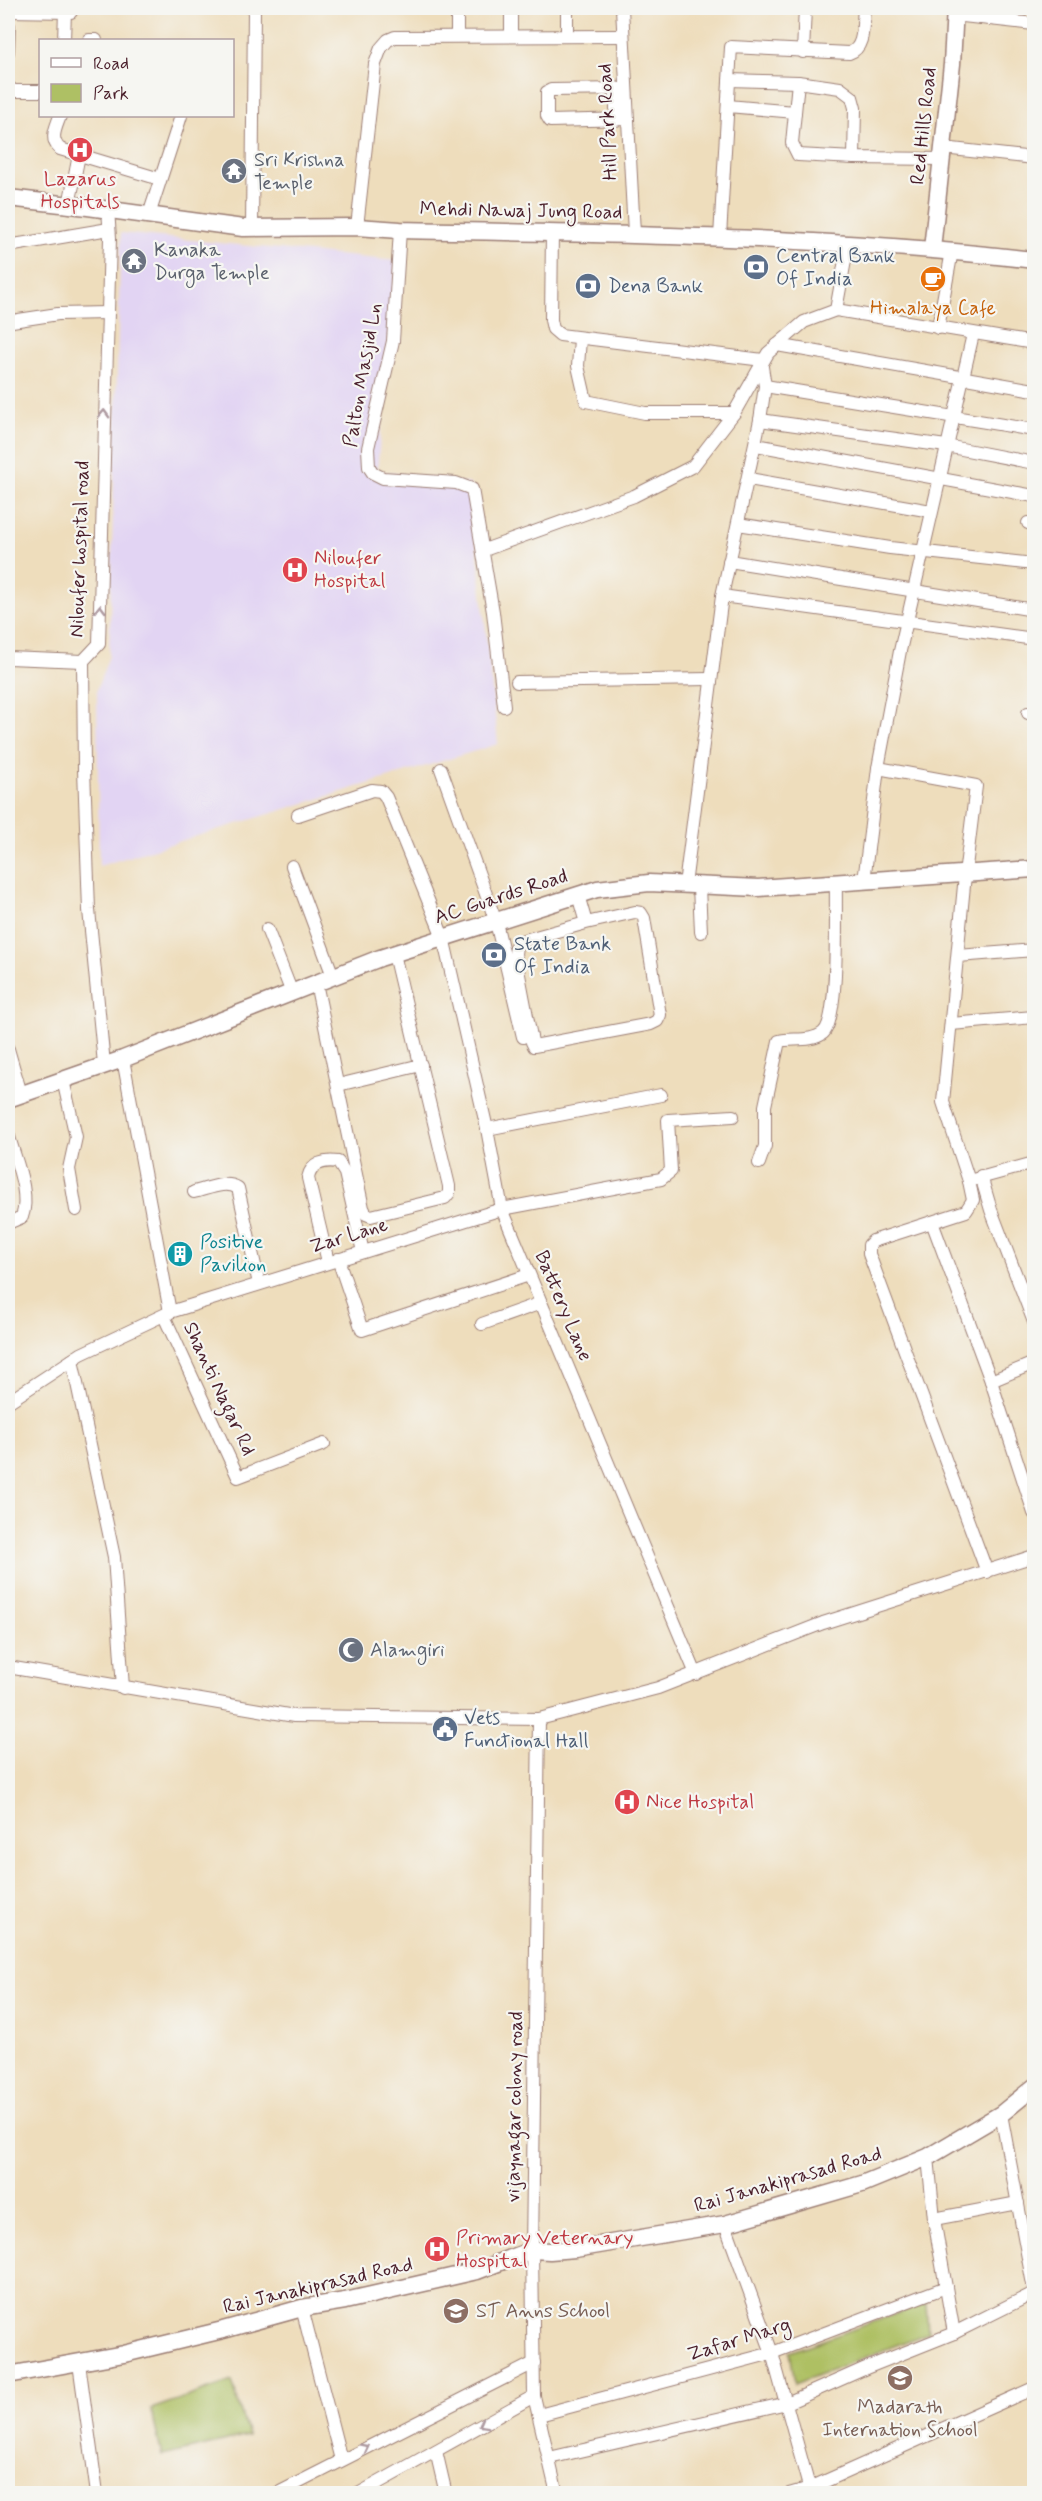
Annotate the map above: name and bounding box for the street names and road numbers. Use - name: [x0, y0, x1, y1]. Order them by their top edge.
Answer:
- street label: Hill Park Road: [591, 63, 625, 181]
- street label: Red Hills Road: [904, 66, 944, 186]
- street label: Mehdi Nawaj Jung Road: [419, 196, 623, 227]
- street label: Palton Masjid Ln: [337, 301, 389, 449]
- street label: Niloufer hospital road: [63, 460, 97, 638]
- street label: AC Guards Road: [431, 863, 571, 931]
- street label: Zar Lane: [307, 1211, 391, 1261]
- street label: Battery Lane: [528, 1246, 598, 1366]
- street label: Shanti Nagar Rd: [174, 1318, 262, 1461]
- street label: vijaynagar colony road: [500, 2011, 532, 2203]
- street label: Rai Janakiprasad Road: [691, 2140, 885, 2220]
- street label: Rai Janakiprasad Road: [221, 2251, 415, 2321]
- street label: Zafar Marg: [684, 2312, 794, 2369]

